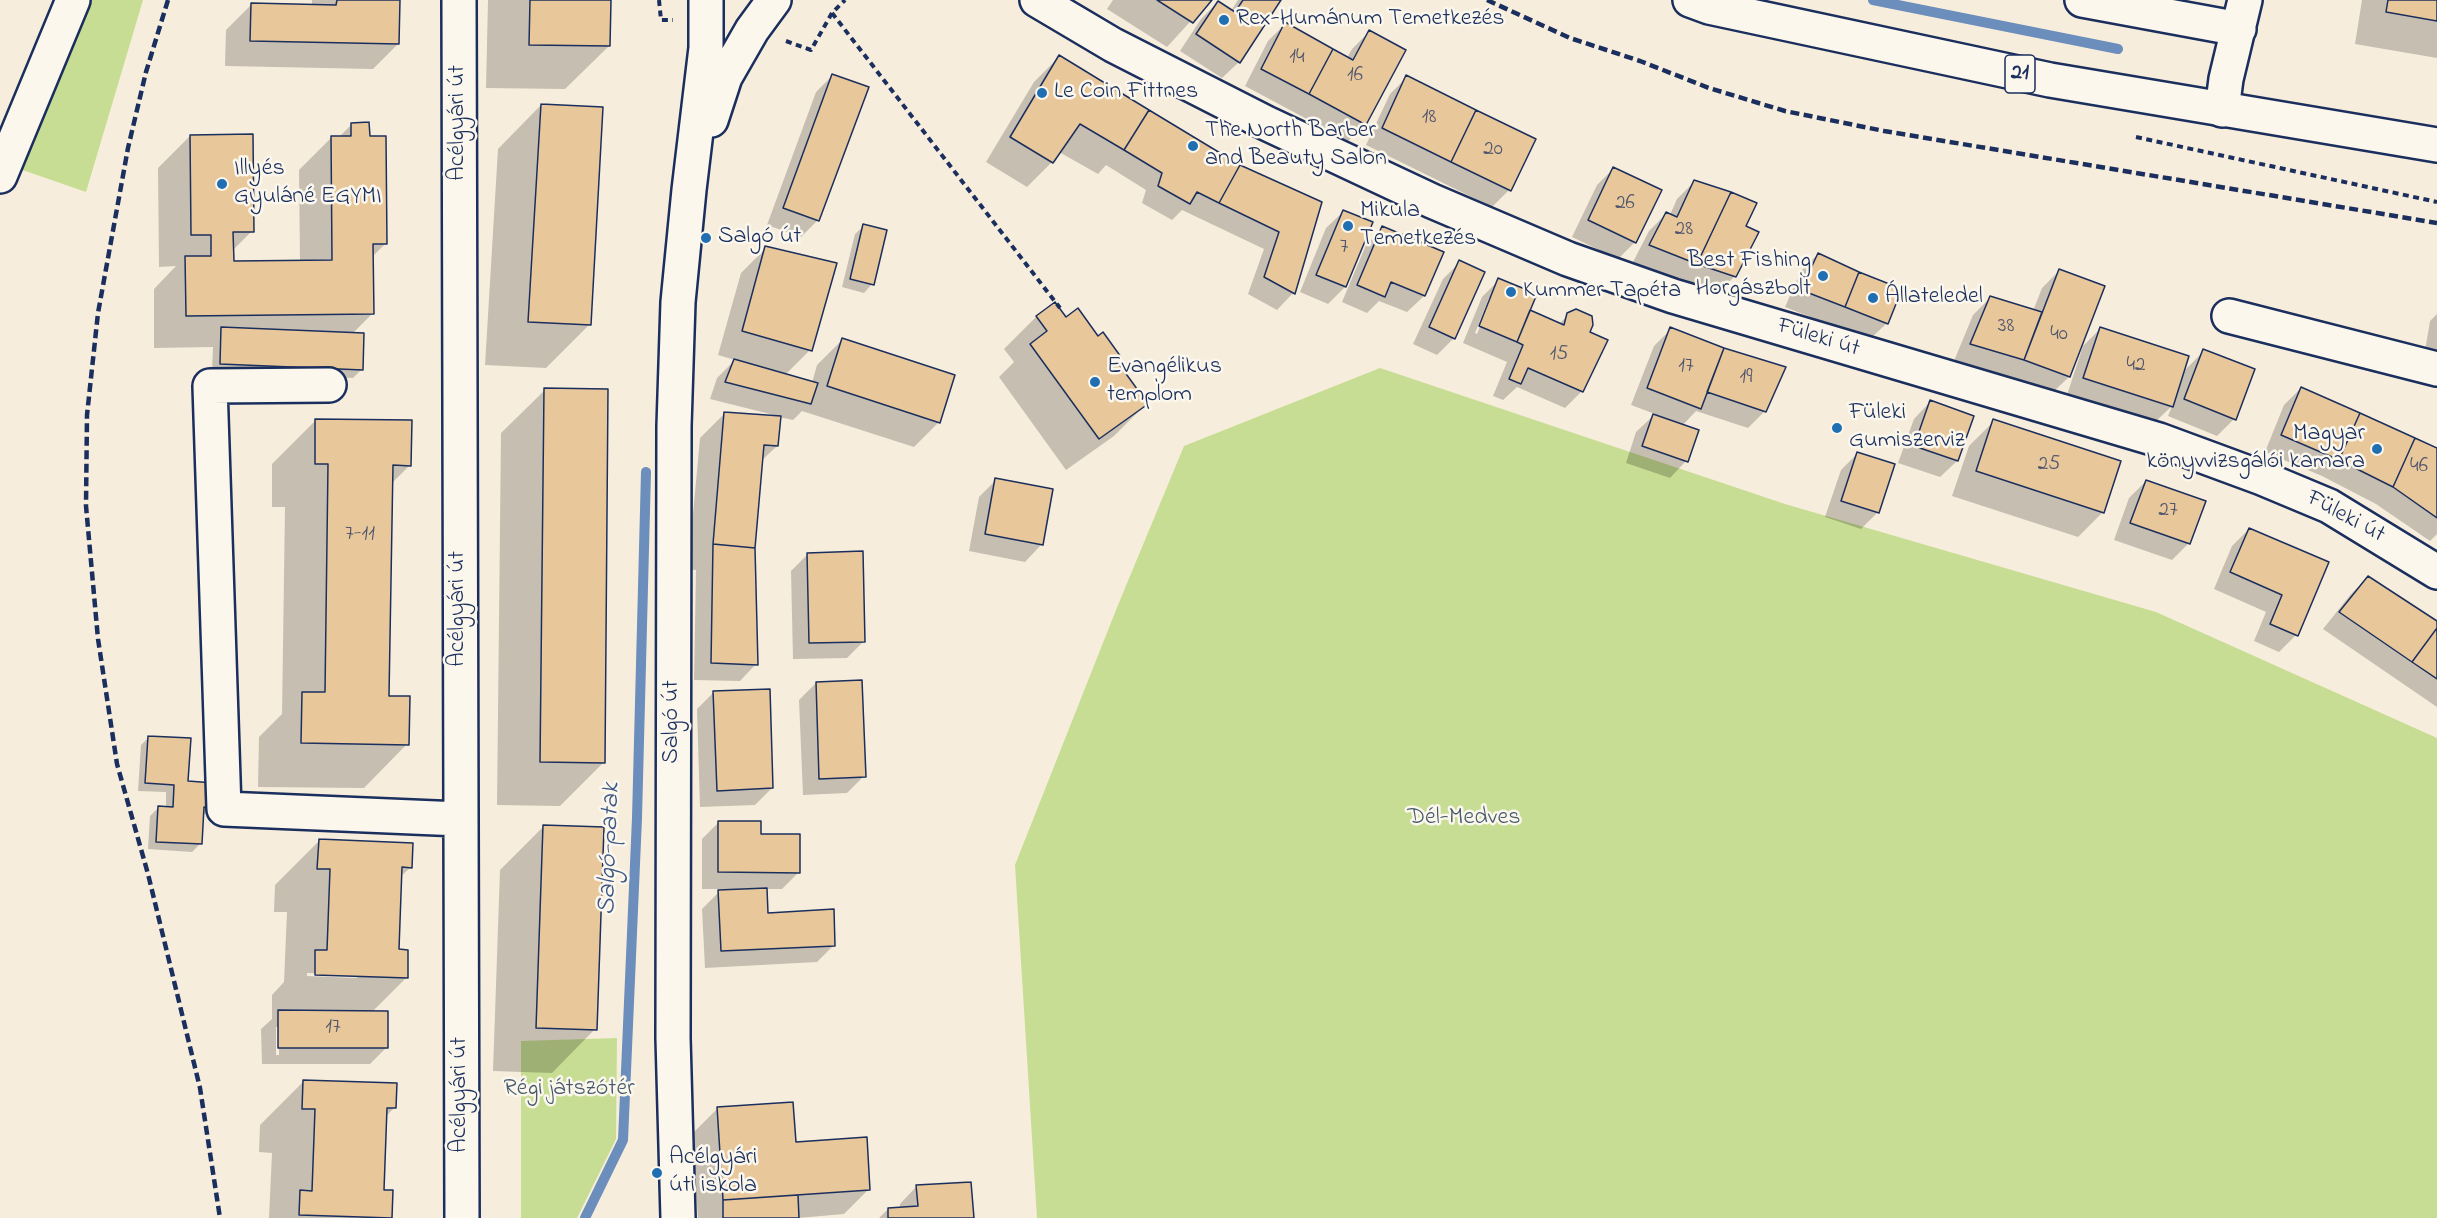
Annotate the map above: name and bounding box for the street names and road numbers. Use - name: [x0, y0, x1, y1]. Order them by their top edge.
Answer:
- road number: 21: [2005, 55, 2035, 93]
- street label: Acélgyári út: [445, 65, 473, 181]
- street label: Füleki út: [1773, 313, 1863, 365]
- street label: Füleki út: [2301, 485, 2389, 551]
- street label: Acélgyári út: [445, 551, 473, 667]
- street label: Salgó út: [659, 680, 687, 764]
- street label: Acélgyári út: [447, 1037, 475, 1153]

